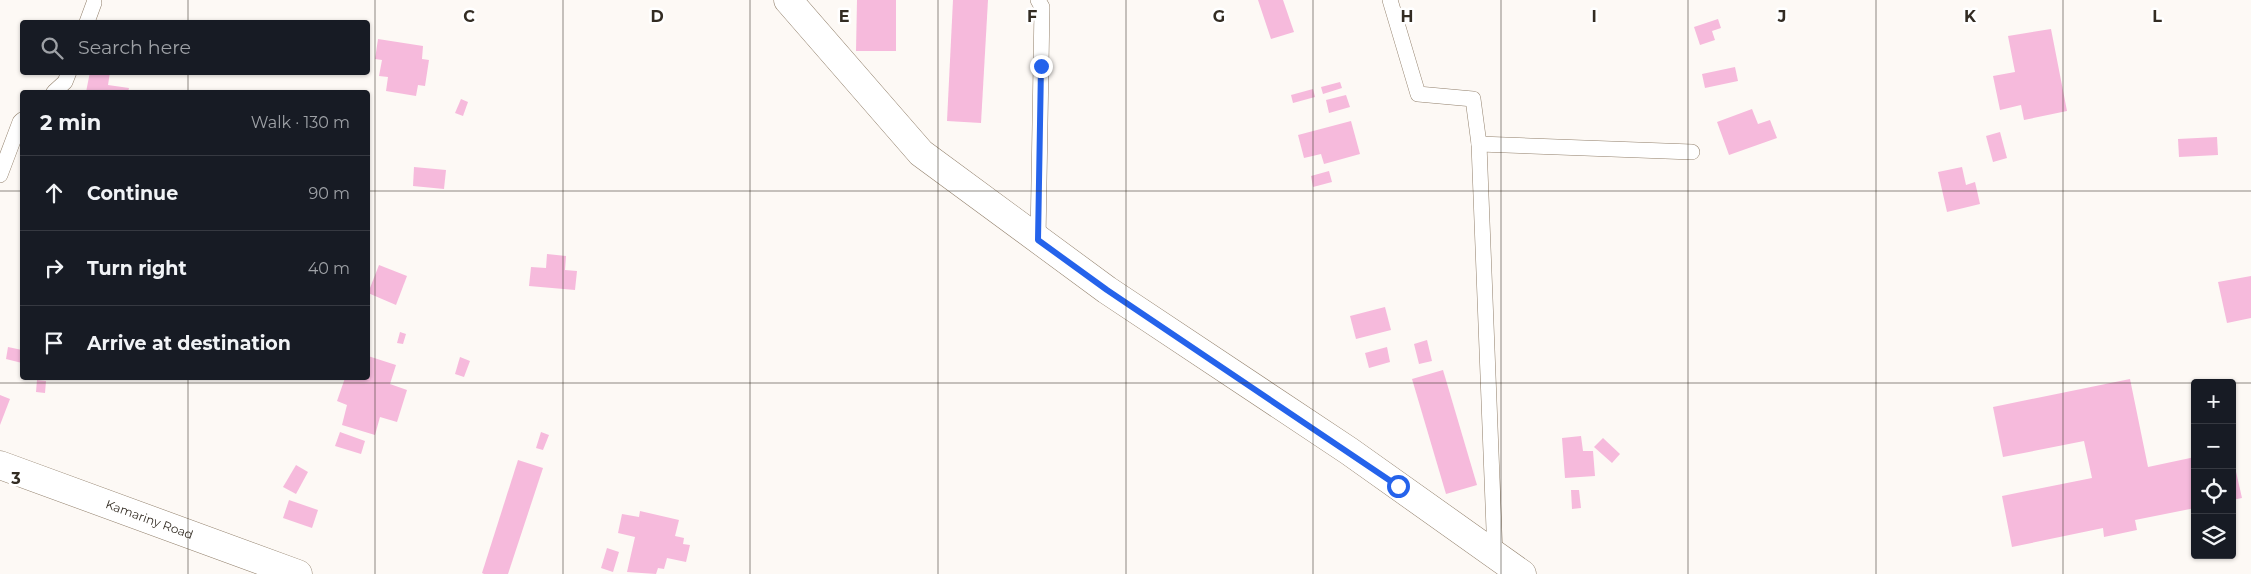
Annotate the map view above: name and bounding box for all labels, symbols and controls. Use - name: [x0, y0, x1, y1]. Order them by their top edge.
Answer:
- text: C: [463, 7, 475, 26]
- text: D: [650, 7, 664, 26]
- text: E: [839, 7, 849, 26]
- text: F: [1027, 7, 1037, 26]
- text: G: [1213, 7, 1225, 26]
- text: H: [1401, 7, 1413, 26]
- text: I: [1591, 7, 1597, 26]
- text: J: [1777, 7, 1786, 26]
- text: K: [1964, 7, 1977, 26]
- text: L: [2152, 7, 2162, 26]
- search box: [20, 20, 370, 75]
- icon: search: [38, 34, 66, 62]
- text: Search here: [78, 36, 191, 59]
- route end: [1030, 55, 1053, 78]
- text: 2 min: [40, 110, 101, 135]
- text: Walk · 130 m: [251, 113, 350, 132]
- icon: ahead: [40, 179, 68, 207]
- text: Continue: [87, 182, 178, 205]
- text: 90 m: [308, 184, 350, 203]
- icon: right: [40, 254, 68, 282]
- text: Turn right: [87, 257, 187, 280]
- text: 40 m: [308, 259, 350, 278]
- icon: arrive: [40, 329, 68, 357]
- text: Arrive at destination: [87, 332, 291, 355]
- map controls: [2191, 379, 2236, 559]
- button: +: [2191, 379, 2236, 424]
- button: −: [2191, 424, 2236, 469]
- text: 3: [10, 469, 21, 488]
- button: locate: [2191, 469, 2236, 514]
- route start: [1387, 475, 1410, 498]
- street label: Kamariny Road: [104, 496, 195, 542]
- button: layers: [2191, 514, 2236, 559]

